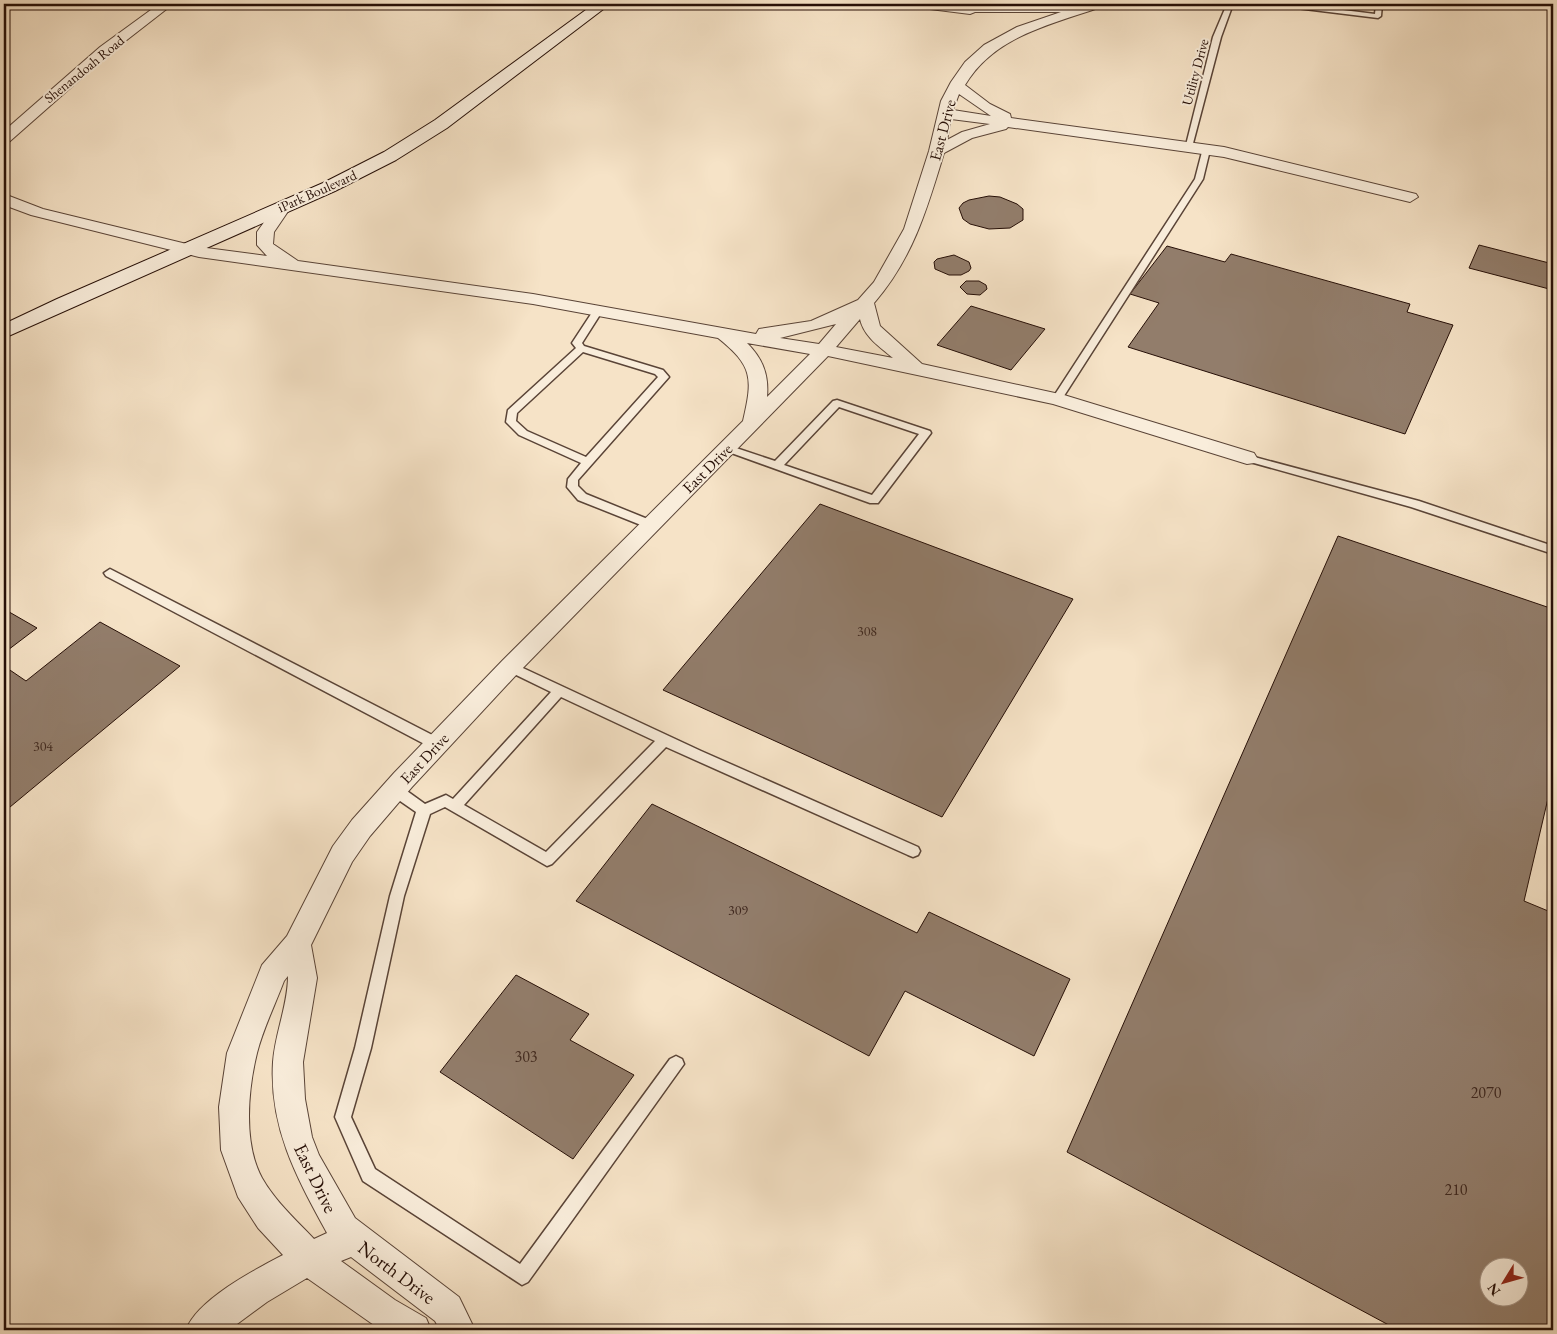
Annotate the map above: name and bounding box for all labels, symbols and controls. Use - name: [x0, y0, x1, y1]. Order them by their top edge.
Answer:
- street label: Shenandoah Road: [40, 31, 129, 107]
- street label: Utility Drive: [1177, 36, 1213, 107]
- street label: East Drive: [924, 97, 961, 163]
- street label: iPark Boulevard: [275, 165, 360, 216]
- street label: East Drive: [678, 439, 737, 498]
- house number: 308: [857, 622, 877, 640]
- street label: East Drive: [395, 728, 453, 788]
- house number: 304: [33, 737, 53, 755]
- house number: 309: [728, 901, 748, 919]
- house number: 303: [514, 1046, 538, 1067]
- house number: 2070: [1471, 1082, 1502, 1103]
- street label: East Drive: [288, 1139, 343, 1217]
- house number: 210: [1444, 1179, 1468, 1200]
- street label: North Drive: [353, 1235, 441, 1310]
- north arrow: [1480, 1256, 1530, 1306]
- text: N: [1483, 1279, 1504, 1300]

